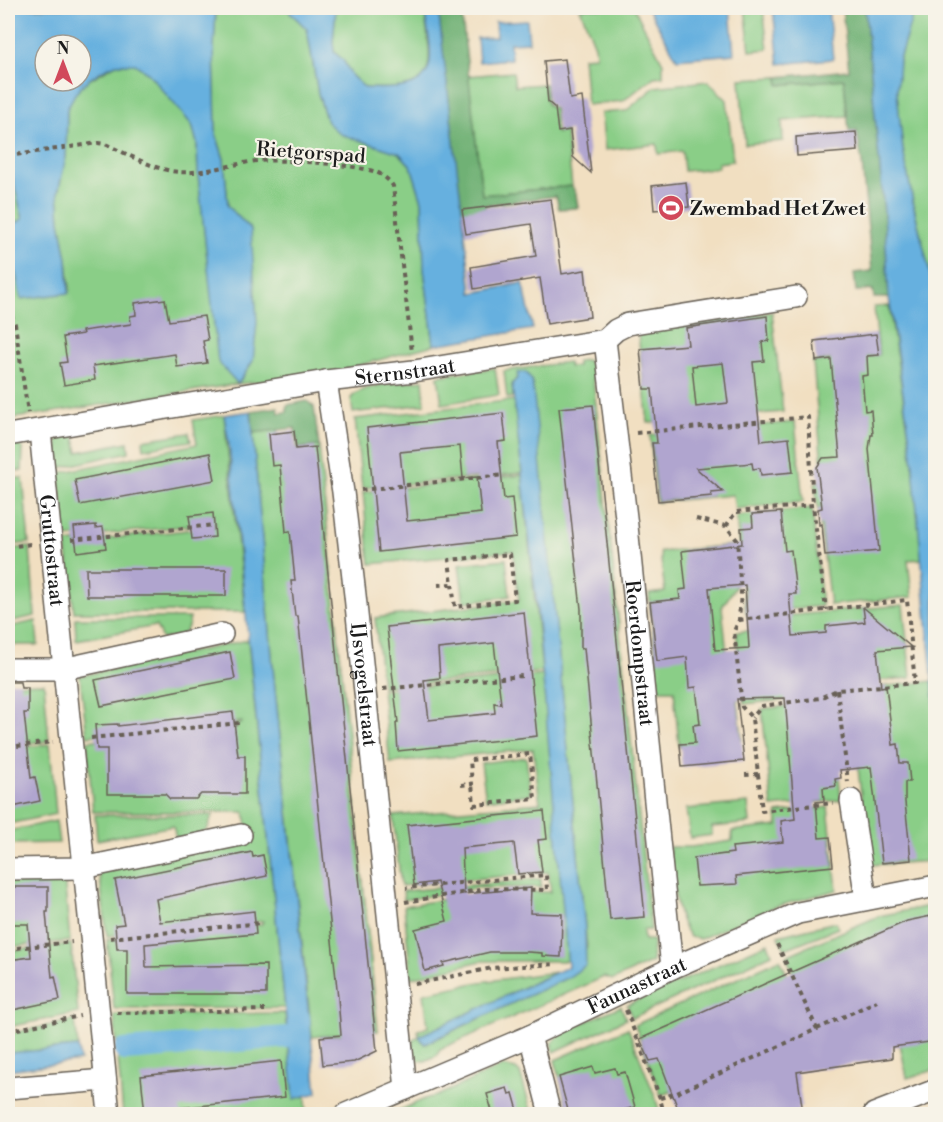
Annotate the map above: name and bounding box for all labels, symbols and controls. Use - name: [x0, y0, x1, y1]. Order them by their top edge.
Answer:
- north arrow: [33, 33, 93, 93]
- text: N: [57, 39, 70, 59]
- street label: Rietgorspad: [255, 137, 367, 170]
- sports icon: Zwembad Het Zwet: [656, 193, 686, 223]
- place label: Zwembad Het Zwet: [690, 197, 866, 222]
- street label: Sternstraat: [353, 353, 457, 392]
- street label: Gruttostraat: [32, 493, 69, 608]
- street label: Roerdompstraat: [619, 579, 658, 728]
- street label: IJsvogelstraat: [344, 621, 382, 748]
- street label: Faunastraat: [583, 952, 691, 1021]

